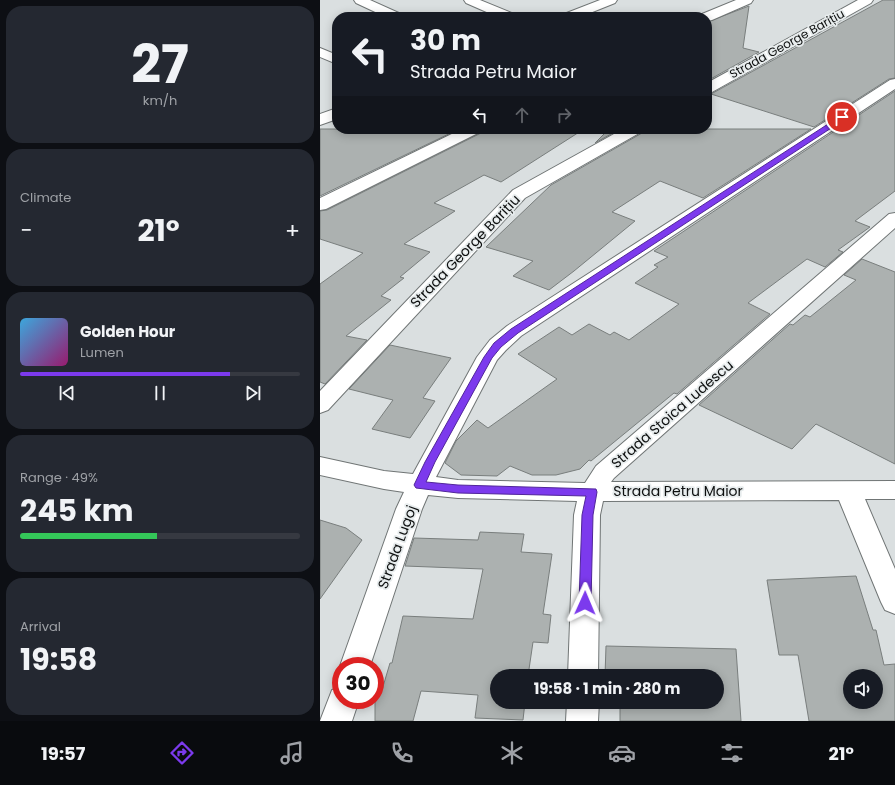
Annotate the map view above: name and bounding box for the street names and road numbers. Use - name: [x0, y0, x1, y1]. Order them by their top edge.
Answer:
- street label: Strada George Barițiu: [726, 5, 847, 82]
- street label: Strada George Barițiu: [406, 190, 524, 312]
- street label: Strada Stoica Ludescu: [607, 355, 737, 473]
- street label: Strada Petru Maior: [613, 481, 743, 501]
- street label: Strada Lugoj: [373, 502, 421, 592]

